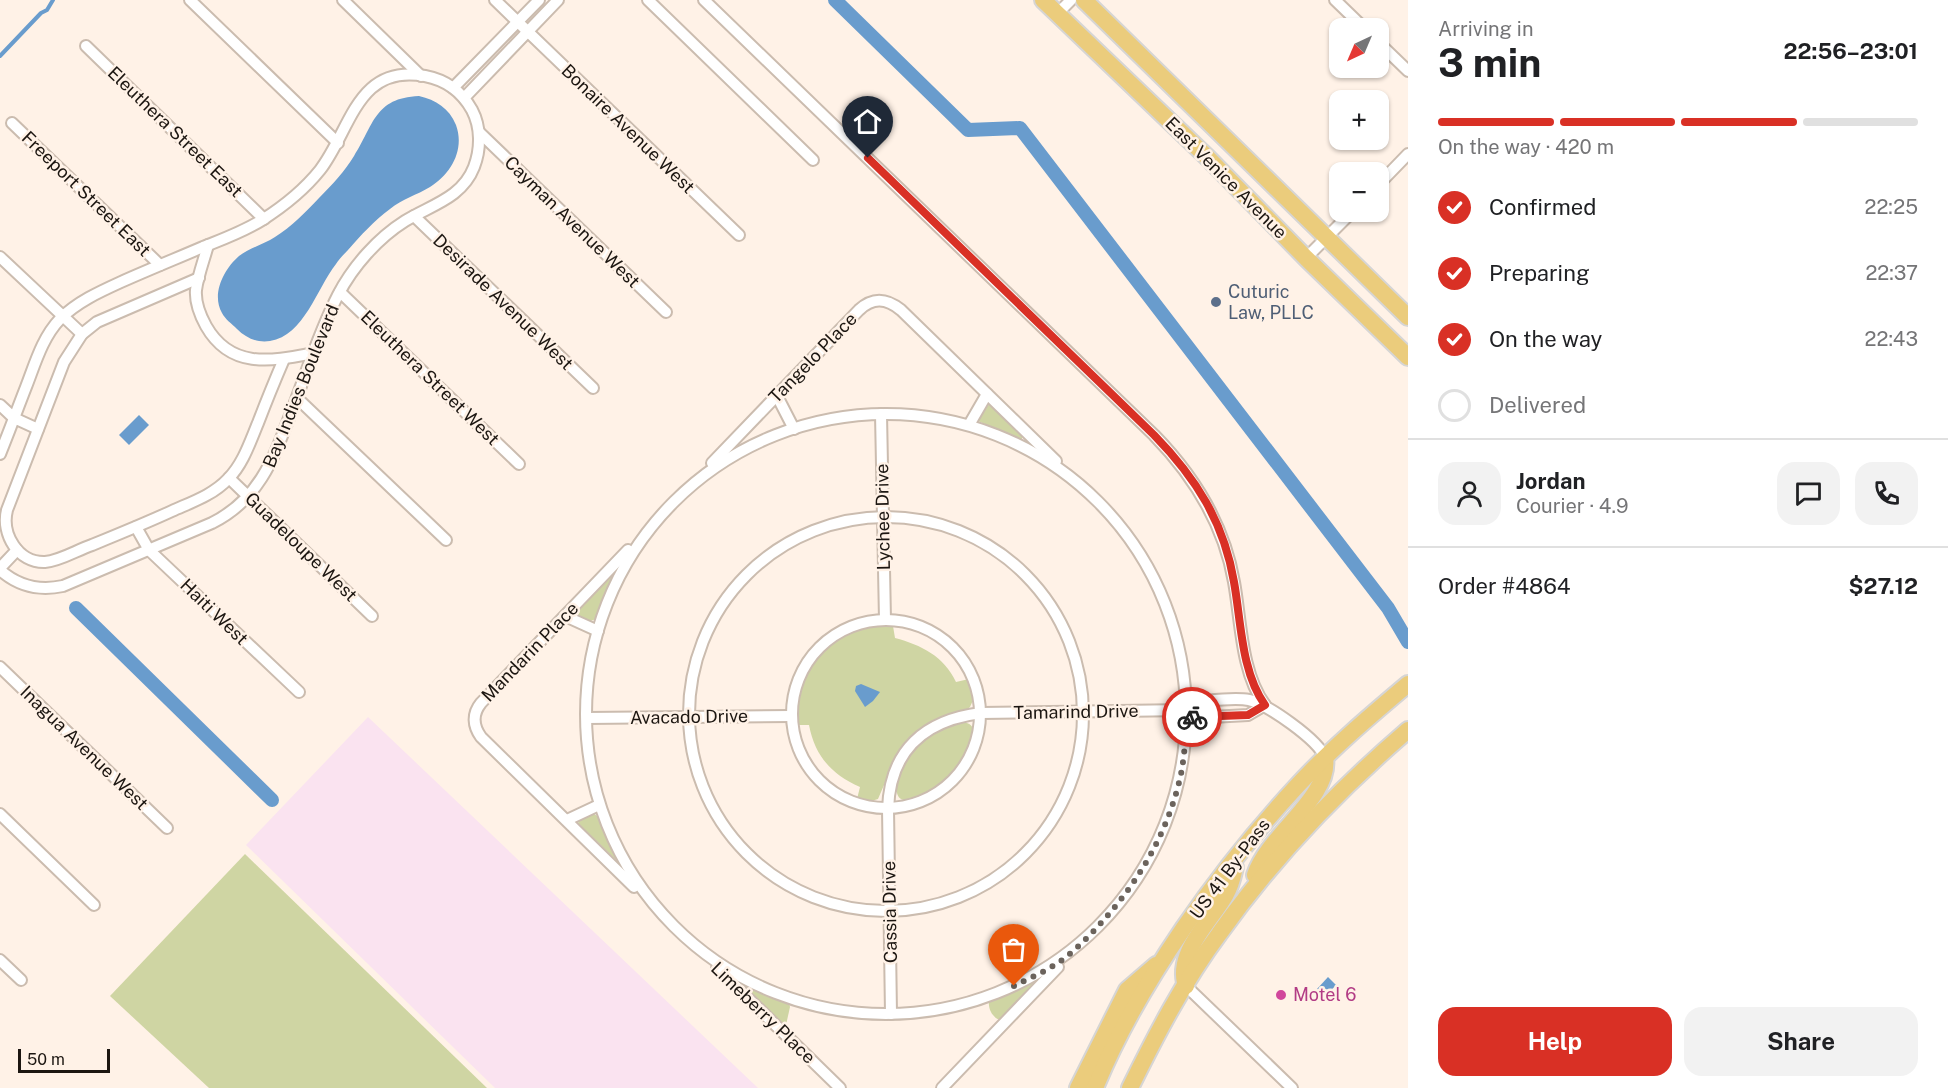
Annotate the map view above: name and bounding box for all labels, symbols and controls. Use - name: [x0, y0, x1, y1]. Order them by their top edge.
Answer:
- text: Arriving in: [1438, 17, 1533, 41]
- north arrow: [1329, 18, 1389, 78]
- map controls: [1329, 18, 1389, 222]
- text: 22:56–23:01: [1784, 38, 1918, 64]
- text: 3 min: [1438, 40, 1541, 86]
- street label: Bonaire Avenue West: [558, 60, 699, 198]
- street label: Eleuthera Street East: [104, 62, 247, 201]
- button: +: [1329, 90, 1389, 150]
- pin: [842, 96, 893, 158]
- icon: home: [851, 105, 884, 138]
- street label: East Venice Avenue: [1161, 113, 1291, 243]
- street label: Freeport Street East: [18, 127, 155, 261]
- text: On the way · 420 m: [1438, 135, 1614, 159]
- street label: Cayman Avenue West: [500, 152, 644, 292]
- button: −: [1329, 162, 1389, 222]
- icon: check: [1438, 191, 1471, 224]
- text: Confirmed: [1489, 194, 1596, 220]
- text: 22:25: [1865, 195, 1918, 219]
- street label: Desirade Avenue West: [429, 229, 578, 374]
- icon: check: [1438, 257, 1471, 290]
- text: Preparing: [1489, 260, 1590, 286]
- text: 22:37: [1865, 261, 1918, 285]
- place label: Cuturic Law, PLLC: [1228, 281, 1314, 323]
- marker: Cuturic Law, PLLC: [1209, 295, 1223, 309]
- street label: Bay Indies Boulevard: [258, 301, 343, 471]
- street label: Eleuthera Street West: [357, 306, 504, 449]
- street label: Tangelo Place: [764, 308, 861, 407]
- icon: check: [1438, 323, 1471, 356]
- text: On the way: [1489, 326, 1602, 352]
- text: 22:43: [1865, 327, 1918, 351]
- text: Delivered: [1489, 392, 1586, 418]
- button: person: [1438, 462, 1501, 525]
- button: chat: [1777, 462, 1840, 525]
- button: phone: [1855, 462, 1918, 525]
- street label: Lychee Drive: [871, 463, 894, 571]
- text: Jordan: [1516, 468, 1585, 494]
- street label: Guadeloupe West: [241, 488, 362, 605]
- text: Courier · 4.9: [1516, 494, 1628, 518]
- text: Order #4864: [1438, 573, 1571, 599]
- text: $27.12: [1848, 573, 1918, 599]
- street label: Haiti West: [176, 574, 253, 649]
- street label: Mandarin Place: [477, 598, 582, 706]
- street label: Inagua Avenue West: [16, 681, 152, 814]
- courier: [1162, 687, 1222, 747]
- street label: Tamarind Drive: [1013, 700, 1139, 723]
- icon: bike: [1176, 701, 1209, 734]
- street label: Avacado Drive: [630, 705, 748, 728]
- street label: US 41 By-Pass: [1185, 815, 1274, 923]
- street label: Cassia Drive: [878, 861, 901, 963]
- pin: [988, 924, 1039, 986]
- icon: bag: [997, 933, 1030, 966]
- street label: Limeberry Place: [707, 958, 820, 1068]
- place label: Motel 6: [1293, 984, 1357, 1005]
- marker: Motel 6: [1274, 988, 1288, 1002]
- button: Help: [1438, 1007, 1672, 1076]
- button: Share: [1684, 1007, 1918, 1076]
- scale bar: [18, 1046, 110, 1074]
- text: 50 m: [27, 1050, 65, 1069]

